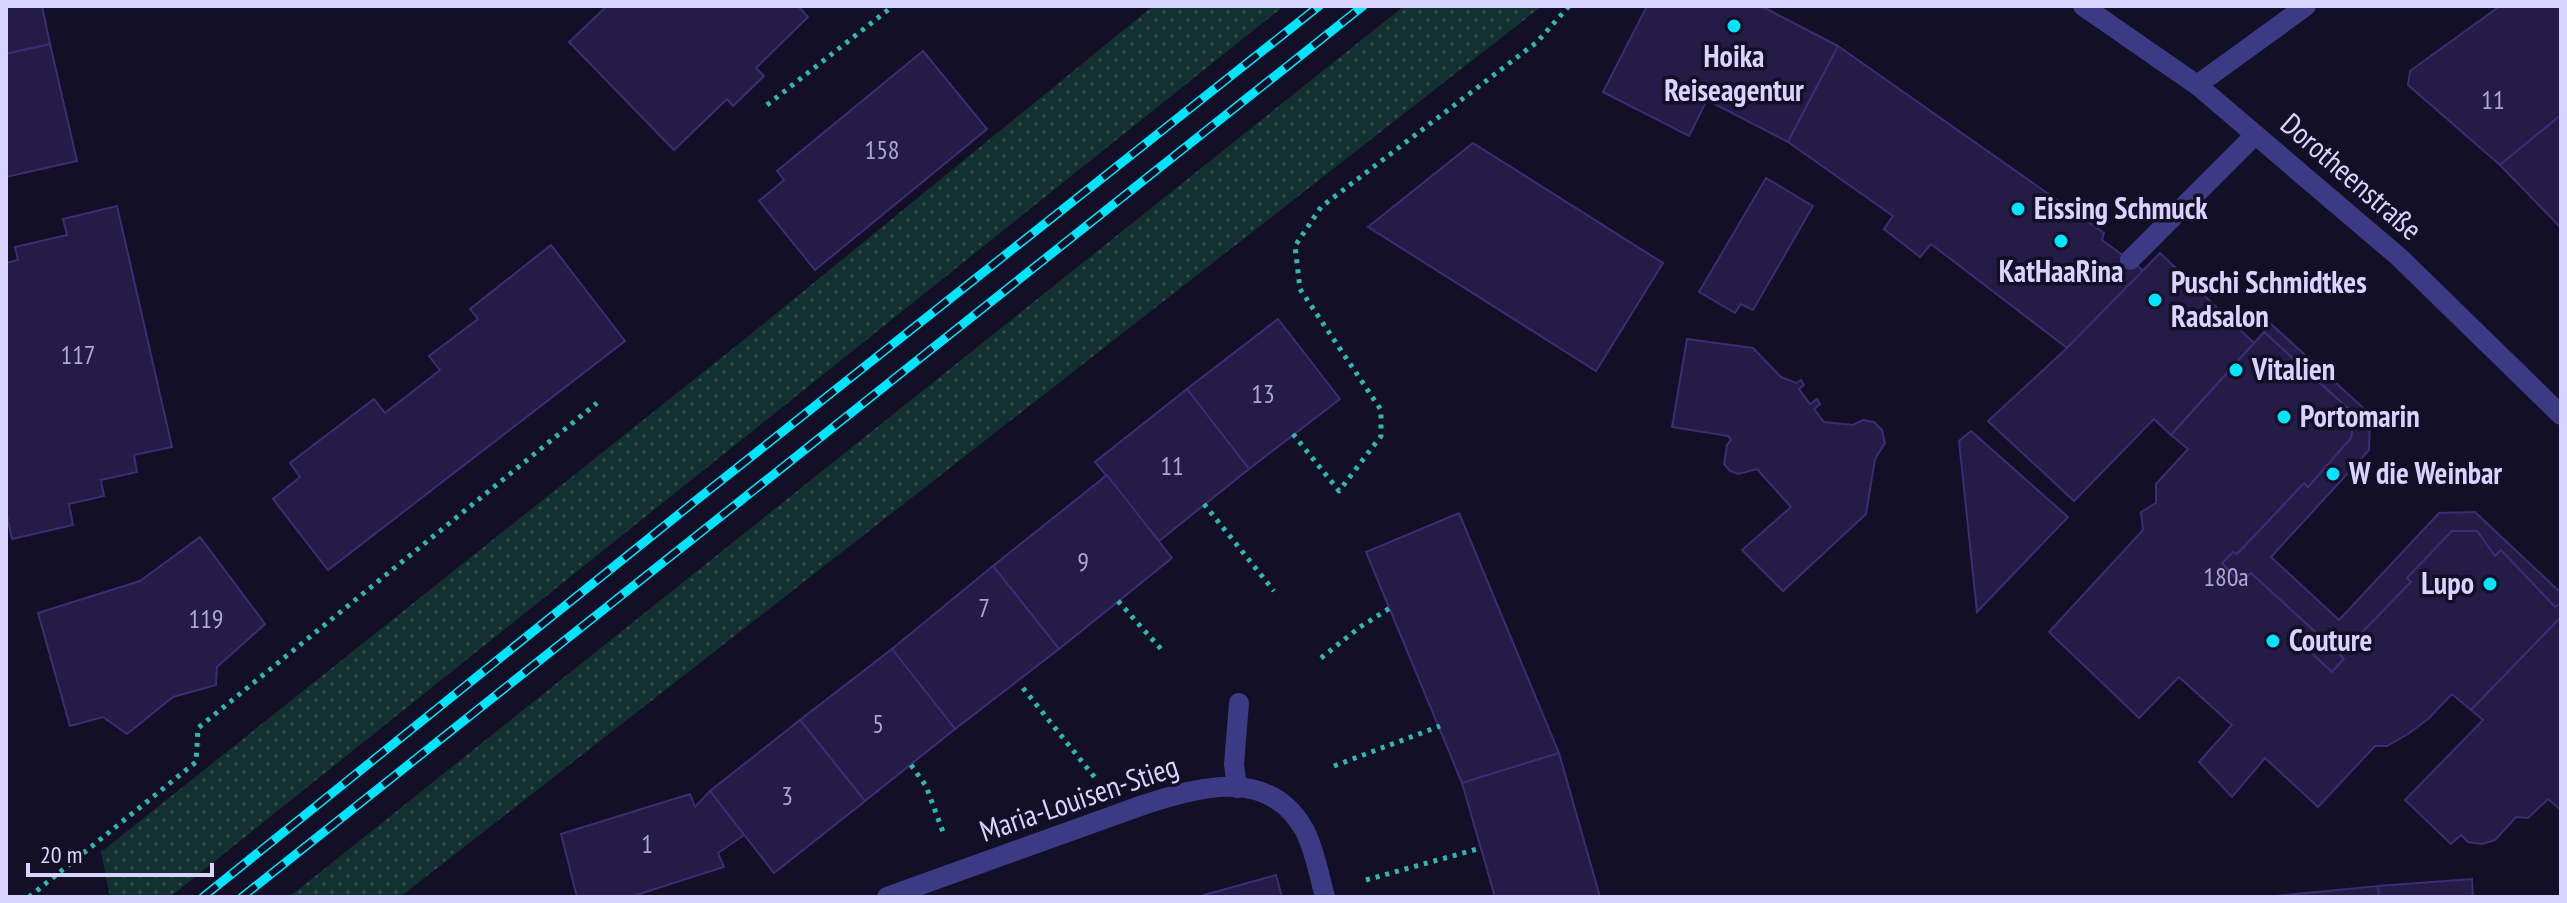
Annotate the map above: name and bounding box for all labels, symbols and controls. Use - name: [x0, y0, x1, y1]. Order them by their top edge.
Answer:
- marker: Hoika Reiseagentur: [1725, 17, 1743, 35]
- place label: Hoika Reiseagentur: [1664, 36, 1804, 109]
- house number: 11: [2481, 83, 2505, 116]
- street label: Dorotheenstraße: [2273, 104, 2431, 248]
- house number: 158: [864, 133, 900, 166]
- place label: Eissing Schmuck: [2034, 188, 2208, 227]
- marker: Eissing Schmuck: [2009, 200, 2027, 218]
- marker: KatHaaRina: [2052, 232, 2070, 250]
- place label: KatHaaRina: [1999, 251, 2123, 290]
- place label: Puschi Schmidtkes Radsalon: [2171, 262, 2367, 335]
- marker: Puschi Schmidtkes Radsalon: [2146, 291, 2164, 309]
- house number: 117: [60, 338, 96, 371]
- place label: Vitalien: [2251, 349, 2335, 388]
- marker: Vitalien: [2227, 361, 2245, 379]
- house number: 13: [1251, 377, 1275, 410]
- place label: Portomarin: [2300, 396, 2420, 435]
- marker: Portomarin: [2275, 408, 2293, 426]
- house number: 11: [1160, 449, 1184, 482]
- place label: W die Weinbar: [2348, 453, 2502, 492]
- marker: W die Weinbar: [2324, 465, 2342, 483]
- house number: 9: [1077, 545, 1089, 578]
- house number: 180a: [2203, 560, 2249, 593]
- place label: Lupo: [2421, 563, 2474, 602]
- marker: Lupo: [2481, 575, 2499, 593]
- house number: 7: [978, 591, 990, 624]
- house number: 119: [188, 602, 224, 635]
- place label: Couture: [2289, 620, 2372, 659]
- marker: Couture: [2264, 632, 2282, 650]
- house number: 5: [872, 707, 884, 740]
- street label: Maria-Louisen-Stieg: [974, 745, 1183, 850]
- house number: 3: [781, 779, 793, 812]
- scale bar: [28, 827, 212, 877]
- house number: 1: [641, 827, 653, 860]
- text: 20 m: [40, 839, 82, 870]

